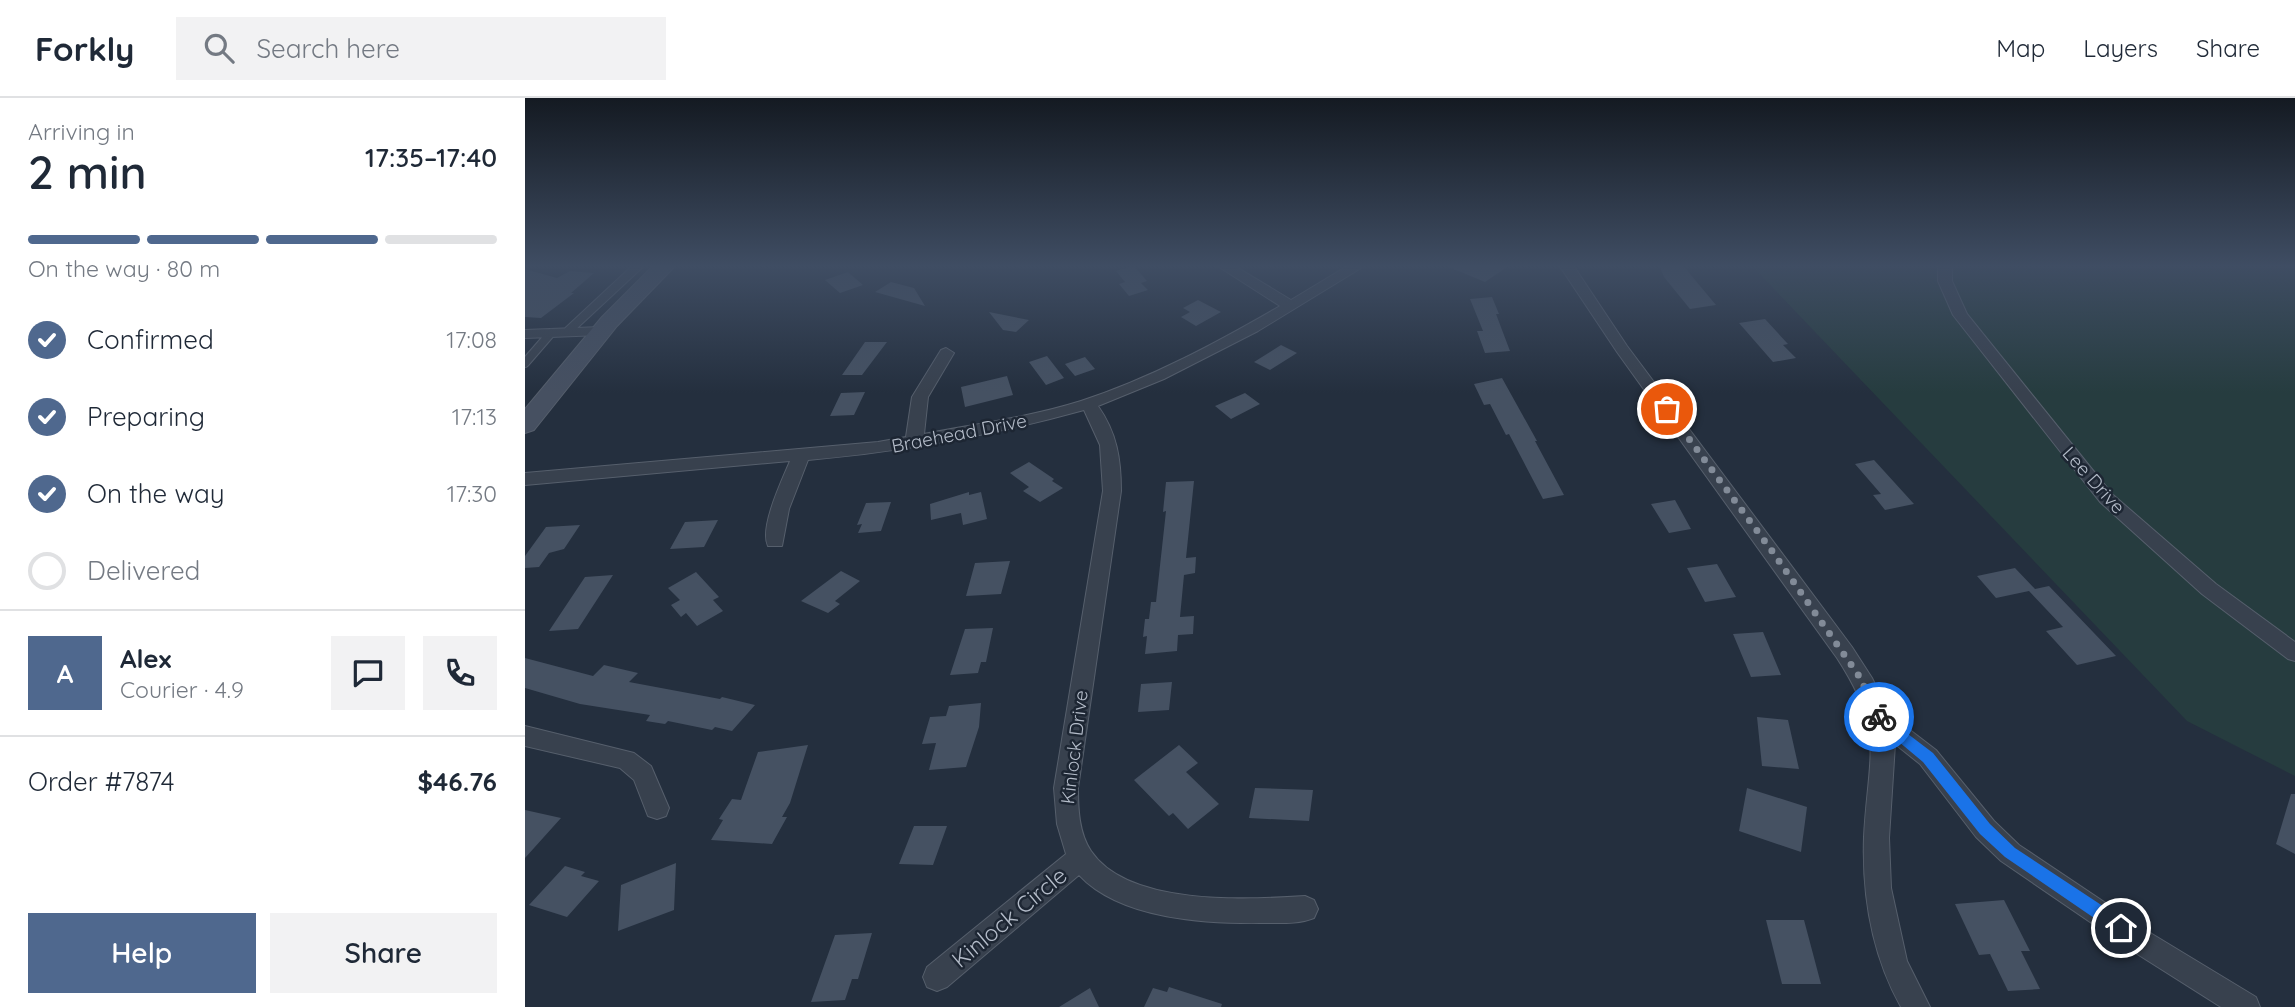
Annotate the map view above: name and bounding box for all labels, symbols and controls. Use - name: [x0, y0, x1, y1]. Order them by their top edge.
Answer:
- search box: [176, 17, 666, 80]
- text: Forkly: [35, 28, 134, 69]
- icon: search: [200, 29, 238, 67]
- text: Search here: [256, 32, 400, 65]
- text: Map: [1996, 33, 2045, 63]
- text: Layers: [2083, 33, 2158, 63]
- text: Share: [2196, 33, 2260, 63]
- text: Arriving in: [28, 117, 135, 146]
- text: 17:35–17:40: [365, 141, 497, 174]
- text: 2 min: [28, 143, 147, 201]
- text: On the way · 80 m: [28, 254, 220, 283]
- icon: check: [28, 321, 66, 359]
- text: Confirmed: [87, 323, 214, 356]
- text: 17:08: [446, 325, 497, 354]
- pin: [1637, 379, 1697, 439]
- icon: bag: [1648, 390, 1686, 428]
- icon: check: [28, 398, 66, 436]
- text: Preparing: [87, 400, 205, 433]
- text: 17:13: [452, 402, 497, 431]
- street label: Braehead Drive: [889, 408, 1029, 458]
- street label: Lee Drive: [2057, 441, 2131, 519]
- icon: check: [28, 475, 66, 513]
- text: On the way: [87, 477, 225, 510]
- text: 17:30: [447, 479, 497, 508]
- text: Delivered: [87, 554, 200, 587]
- button: chat: [331, 636, 405, 710]
- button: phone: [423, 636, 497, 710]
- text: Alex: [120, 642, 171, 675]
- text: A: [57, 657, 73, 690]
- text: Courier · 4.9: [120, 675, 244, 704]
- courier: [1844, 682, 1914, 752]
- street label: Kinlock Drive: [1055, 689, 1093, 805]
- icon: bike: [1860, 698, 1898, 736]
- text: Order #7874: [28, 765, 175, 798]
- text: $46.76: [417, 765, 497, 798]
- street label: Kinlock Circle: [945, 860, 1073, 974]
- pin: [2091, 898, 2151, 958]
- icon: home: [2102, 909, 2140, 947]
- button: Help: [28, 913, 256, 993]
- button: Share: [270, 913, 497, 993]

